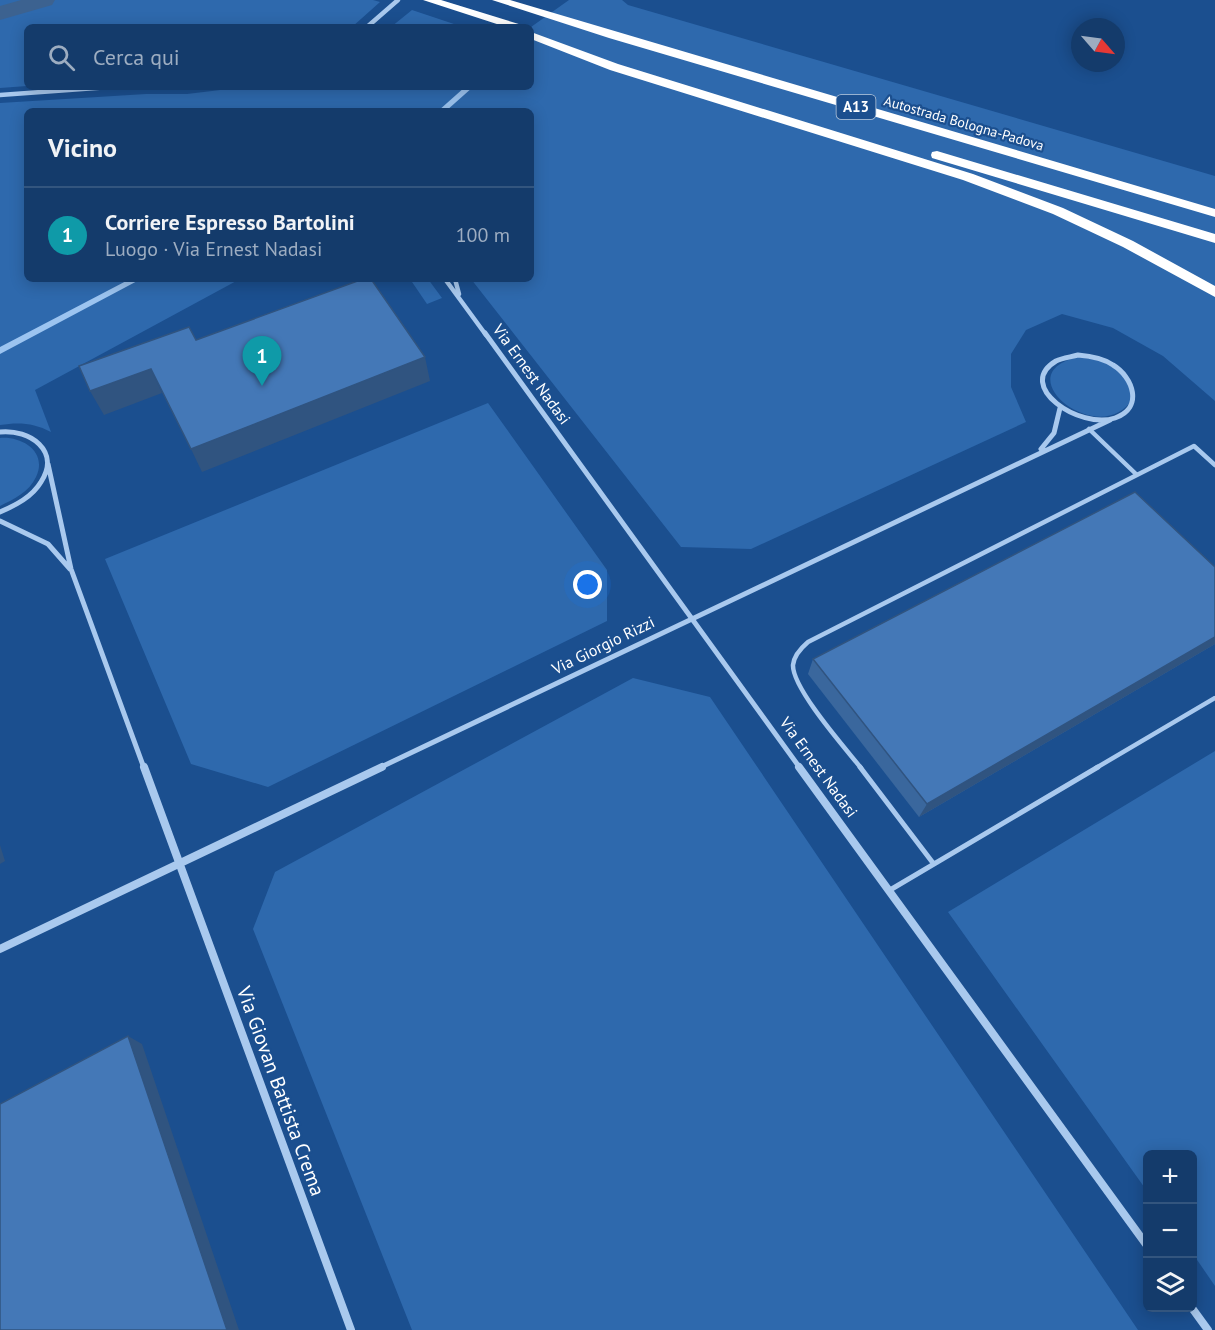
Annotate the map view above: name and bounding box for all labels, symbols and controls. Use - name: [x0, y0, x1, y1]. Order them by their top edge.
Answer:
- north arrow: [1071, 18, 1125, 72]
- search box: [24, 24, 534, 90]
- icon: search: [45, 41, 78, 74]
- text: Cerca qui: [93, 43, 180, 71]
- street label: Autostrada Bologna-Padova: [882, 92, 1046, 154]
- road number: A13: [836, 95, 876, 119]
- text: Vicino: [48, 131, 117, 164]
- text: Corriere Espresso Bartolini: [105, 208, 355, 236]
- text: 1: [62, 222, 73, 248]
- text: 100 m: [456, 222, 510, 248]
- text: Luogo · Via Ernest Nadasi: [105, 236, 322, 262]
- street label: Via Ernest Nadasi: [488, 319, 575, 428]
- pin: 1: [242, 336, 282, 386]
- your location: [573, 570, 602, 599]
- street label: Via Giorgio Rizzi: [547, 612, 658, 679]
- street label: Via Ernest Nadasi: [775, 712, 862, 821]
- street label: Via Giovan Battista Crema: [231, 982, 331, 1199]
- map controls: [1143, 1150, 1197, 1312]
- button: +: [1143, 1150, 1197, 1204]
- button: −: [1143, 1204, 1197, 1258]
- button: layers: [1143, 1258, 1197, 1312]

